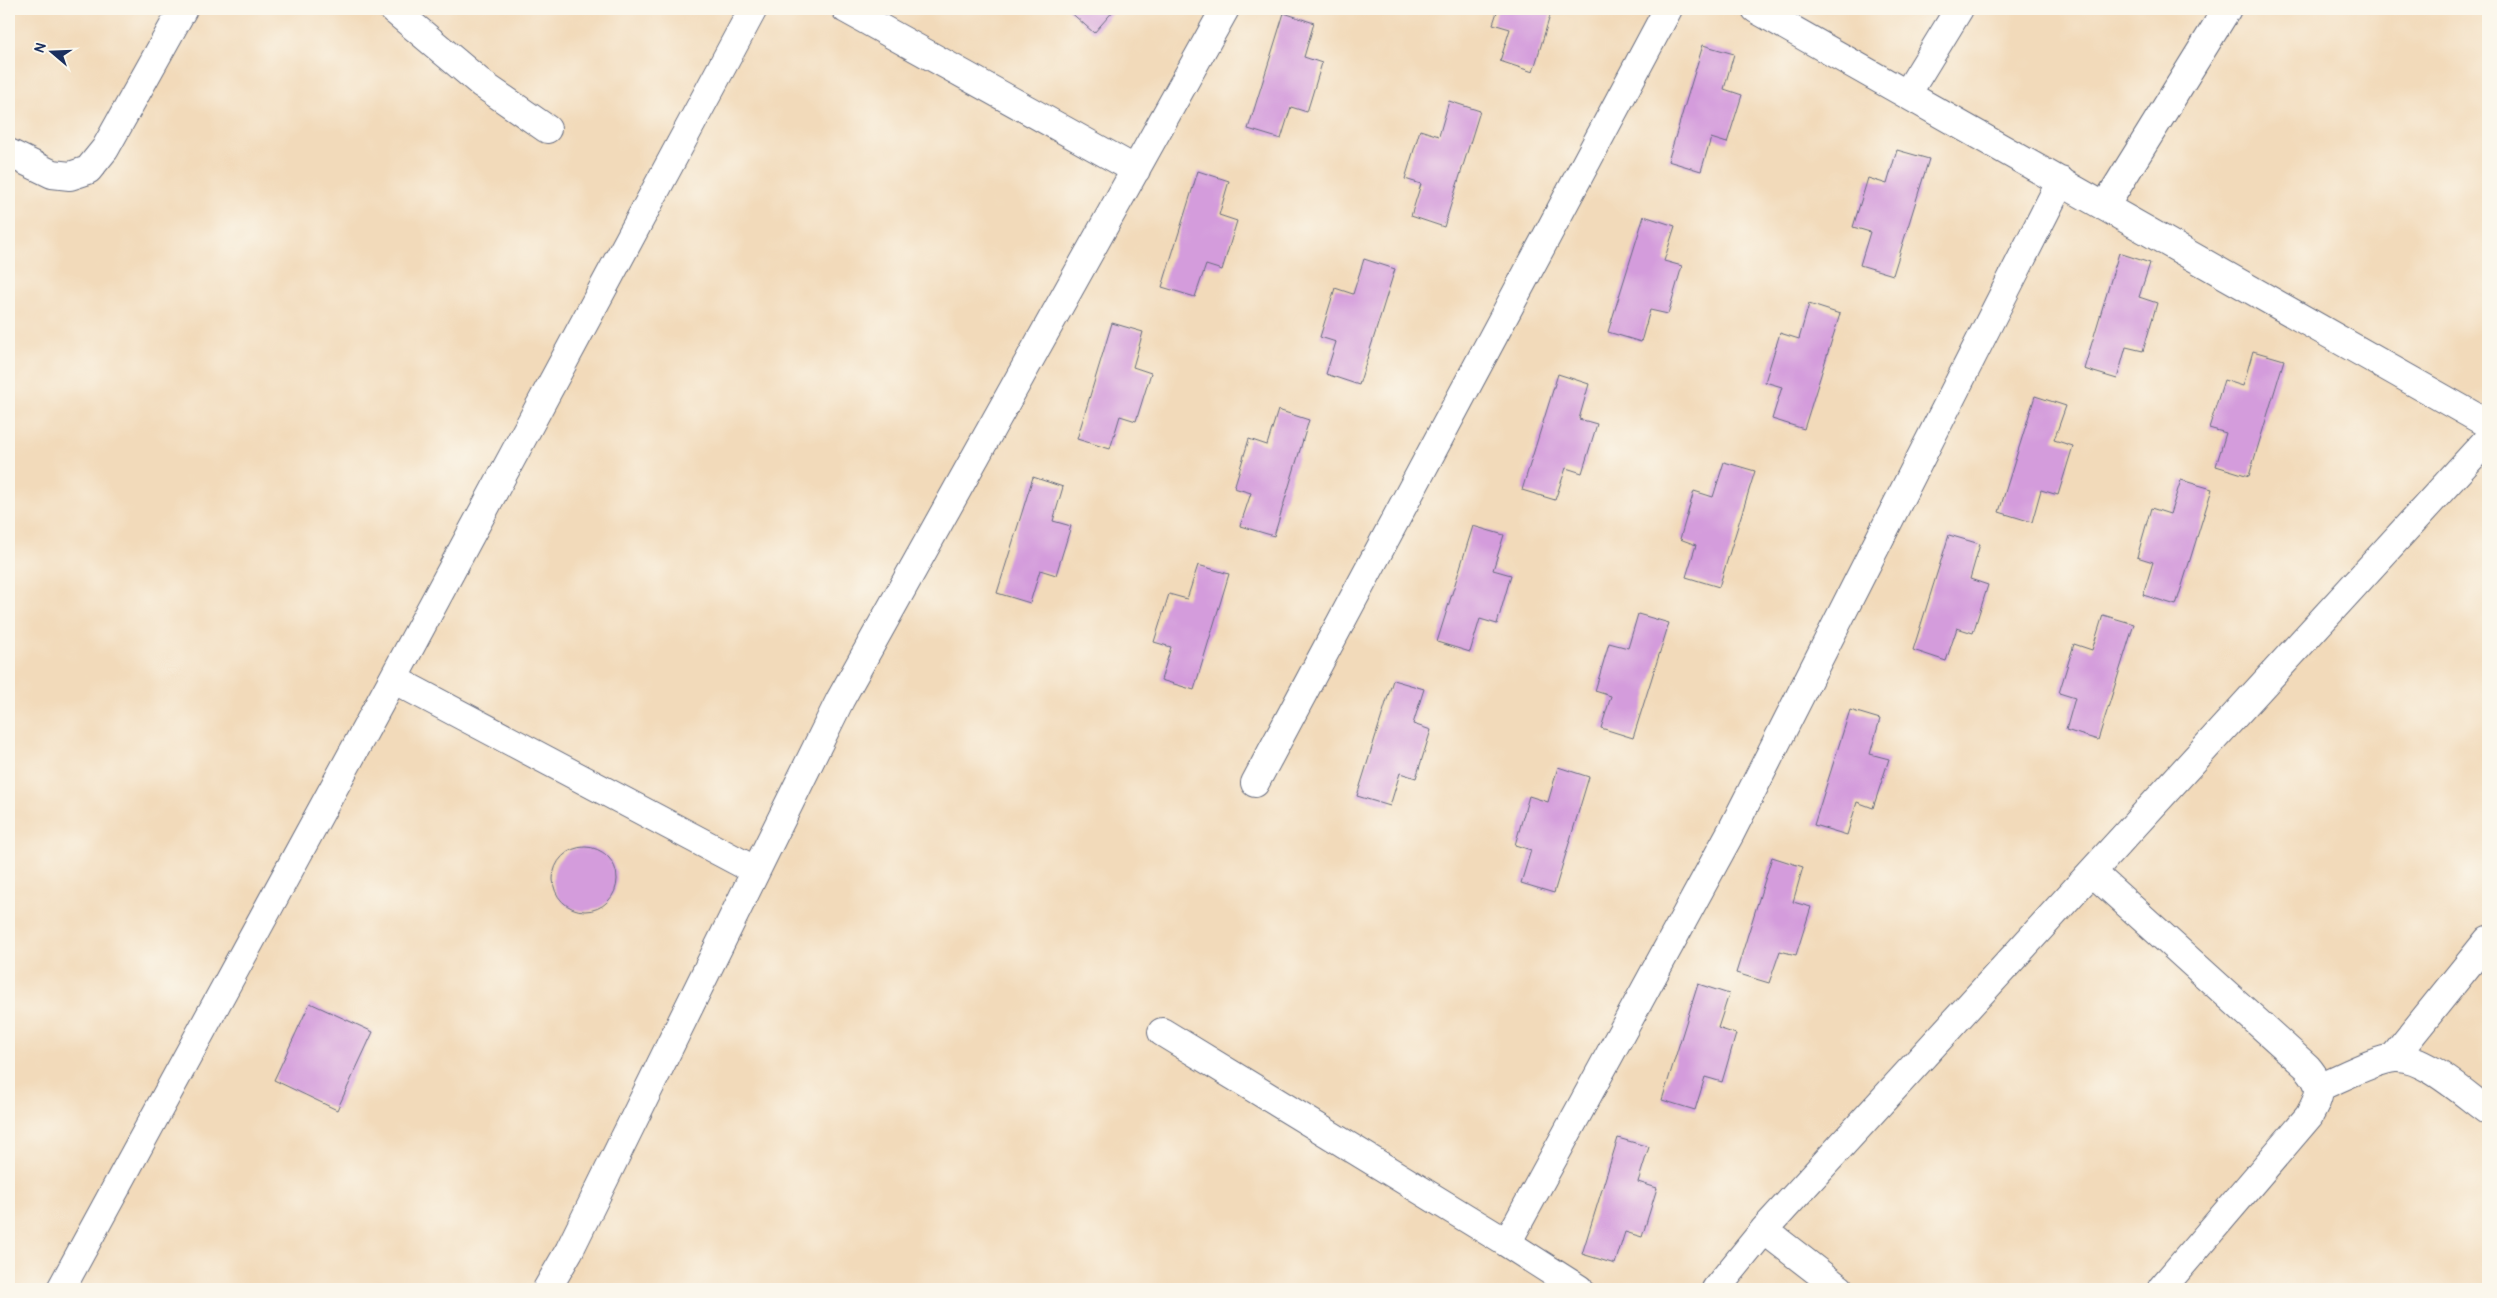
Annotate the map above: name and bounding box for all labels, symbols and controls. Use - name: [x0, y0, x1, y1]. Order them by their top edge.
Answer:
- north arrow: [28, 28, 78, 78]
- text: N: [31, 41, 50, 55]

